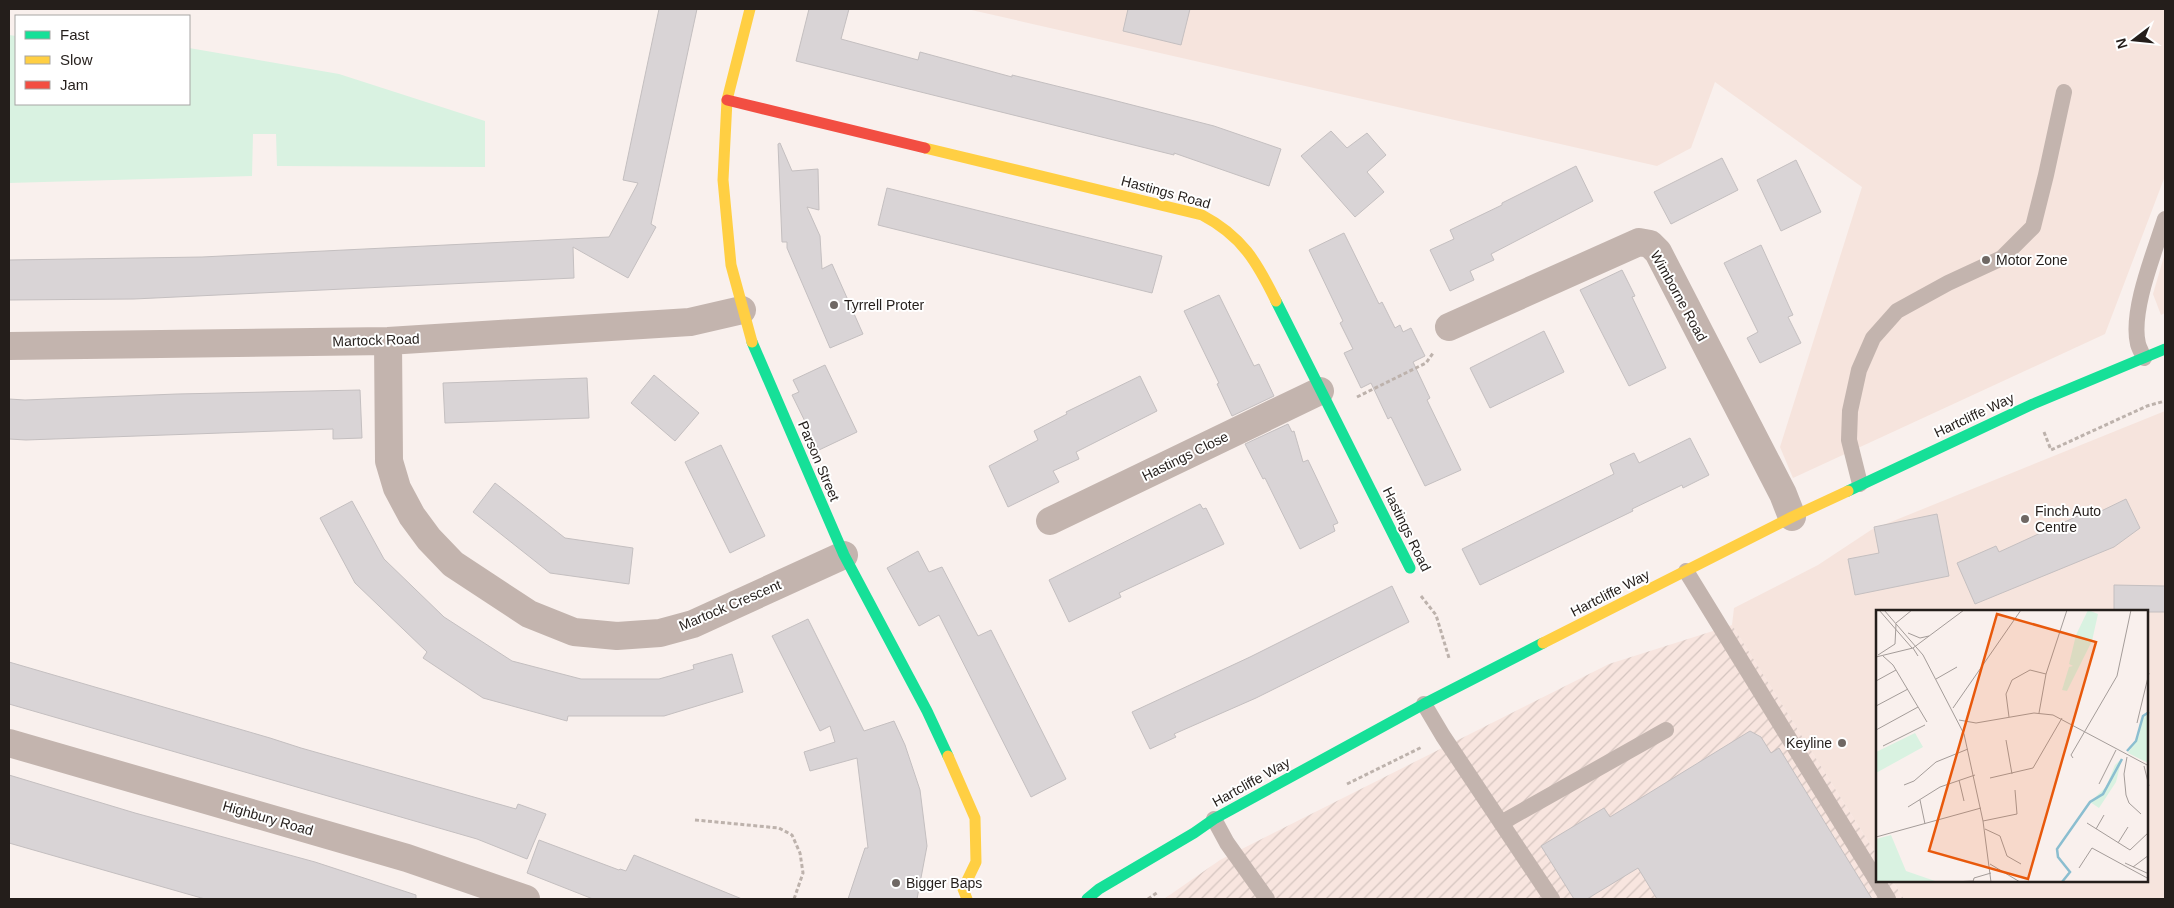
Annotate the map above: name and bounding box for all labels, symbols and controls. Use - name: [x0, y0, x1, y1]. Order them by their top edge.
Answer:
- legend: [15, 15, 190, 105]
- north arrow: [2109, 15, 2159, 65]
- text: Fast: [60, 26, 90, 43]
- text: N: [2112, 37, 2131, 51]
- text: Slow: [60, 51, 93, 68]
- text: Jam: [60, 76, 88, 93]
- street label: Hastings Road: [1120, 172, 1212, 212]
- street label: Wimborne Road: [1647, 248, 1711, 344]
- place label: Motor Zone: [1996, 252, 2068, 268]
- marker: Motor Zone: [1980, 254, 1992, 266]
- place label: Tyrrell Proter: [844, 297, 924, 313]
- marker: Tyrrell Proter: [828, 299, 840, 311]
- street label: Martock Road: [332, 330, 420, 350]
- street label: Hartcliffe Way: [1931, 390, 2017, 440]
- street label: Parson Street: [795, 418, 843, 504]
- street label: Hastings Close: [1139, 428, 1231, 484]
- street label: Hastings Road: [1380, 484, 1434, 574]
- place label: Finch Auto Centre: [2035, 503, 2101, 535]
- marker: Finch Auto Centre: [2019, 513, 2031, 525]
- street label: Hartcliffe Way: [1568, 566, 1652, 620]
- street label: Martock Crescent: [676, 576, 784, 634]
- inset map: [1876, 610, 2149, 883]
- place label: Keyline: [1786, 735, 1832, 751]
- marker: Keyline: [1836, 737, 1848, 749]
- street label: Hartcliffe Way: [1209, 754, 1293, 810]
- street label: Highbury Road: [221, 797, 315, 839]
- place label: Bigger Baps: [906, 875, 982, 891]
- marker: Bigger Baps: [890, 877, 902, 889]

